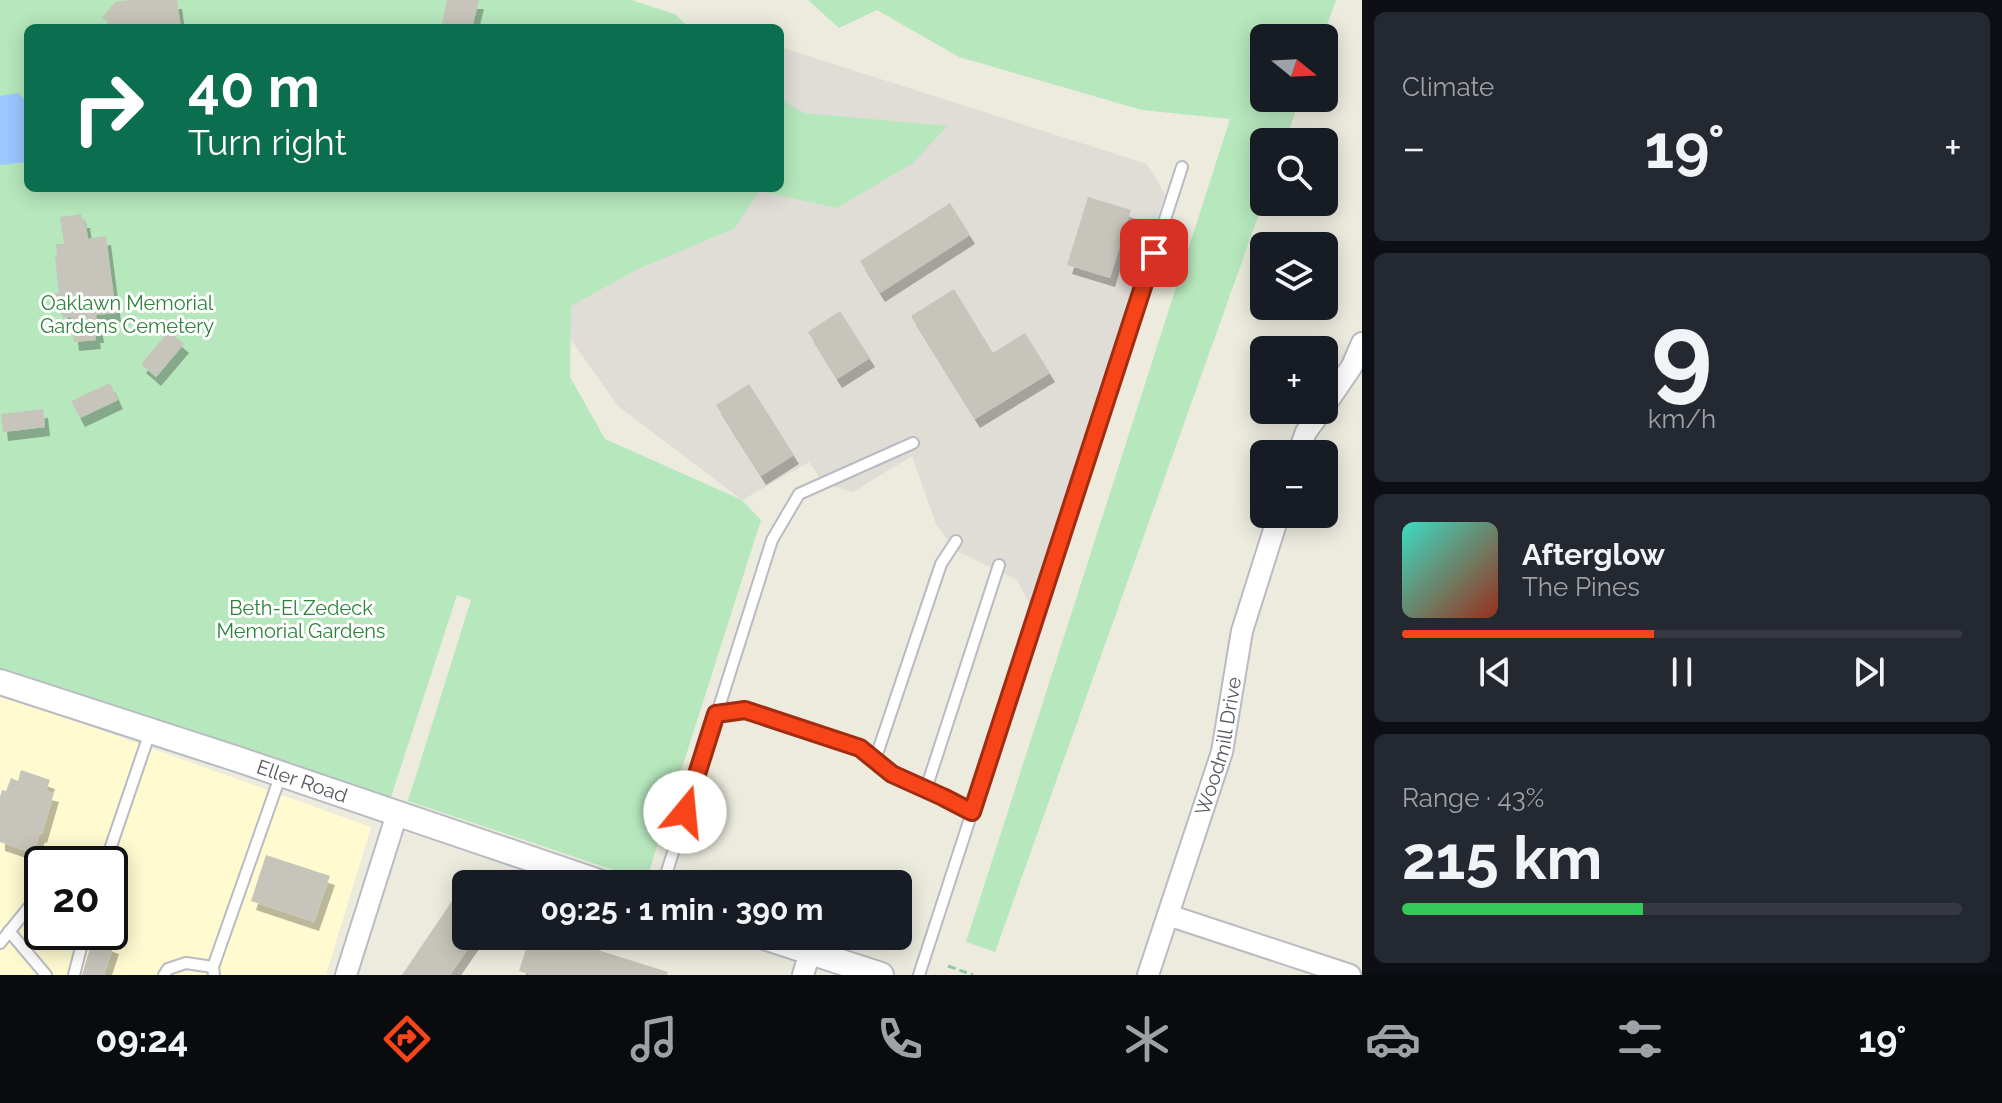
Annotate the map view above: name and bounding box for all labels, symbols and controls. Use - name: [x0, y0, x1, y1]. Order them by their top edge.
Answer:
- north arrow: [1250, 24, 1338, 112]
- map controls: [1250, 24, 1338, 528]
- text: 40 m: [188, 54, 320, 120]
- icon: right: [56, 56, 160, 160]
- text: Climate: [1402, 72, 1494, 102]
- text: 19°: [1645, 112, 1725, 182]
- text: Turn right: [188, 121, 347, 163]
- text: −: [1402, 122, 1426, 173]
- text: +: [1944, 122, 1962, 173]
- button: search: [1250, 128, 1338, 216]
- pin: [1120, 219, 1188, 287]
- icon: arrive: [1132, 231, 1176, 275]
- button: layers: [1250, 232, 1338, 320]
- park label: Oaklawn Memorial Gardens Cemetery: [40, 291, 214, 338]
- text: 9: [1651, 291, 1713, 413]
- button: +: [1250, 336, 1338, 424]
- text: km/h: [1648, 404, 1716, 434]
- button: −: [1250, 440, 1338, 528]
- text: Afterglow: [1522, 537, 1665, 572]
- text: The Pines: [1522, 572, 1640, 602]
- park label: Beth-El Zedeck Memorial Gardens: [216, 596, 386, 643]
- icon: previous: [1473, 650, 1517, 694]
- icon: pause: [1660, 650, 1704, 694]
- icon: next: [1847, 650, 1891, 694]
- street label: Woodmill Drive: [1190, 675, 1246, 818]
- street label: Eller Road: [254, 755, 351, 808]
- position arrow: [643, 770, 727, 854]
- text: Range · 43%: [1402, 783, 1544, 813]
- text: 215 km: [1402, 823, 1602, 893]
- speed limit sign: 20: [24, 846, 128, 950]
- text: 09:25 · 1 min · 390 m: [540, 892, 824, 927]
- icon: directions: [379, 1011, 435, 1067]
- icon: music: [626, 1011, 682, 1067]
- icon: phone: [872, 1011, 928, 1067]
- icon: climate: [1119, 1011, 1175, 1067]
- icon: car: [1365, 1011, 1421, 1067]
- icon: filters: [1612, 1011, 1668, 1067]
- text: 09:24: [95, 1018, 188, 1060]
- text: 19°: [1858, 1018, 1907, 1060]

